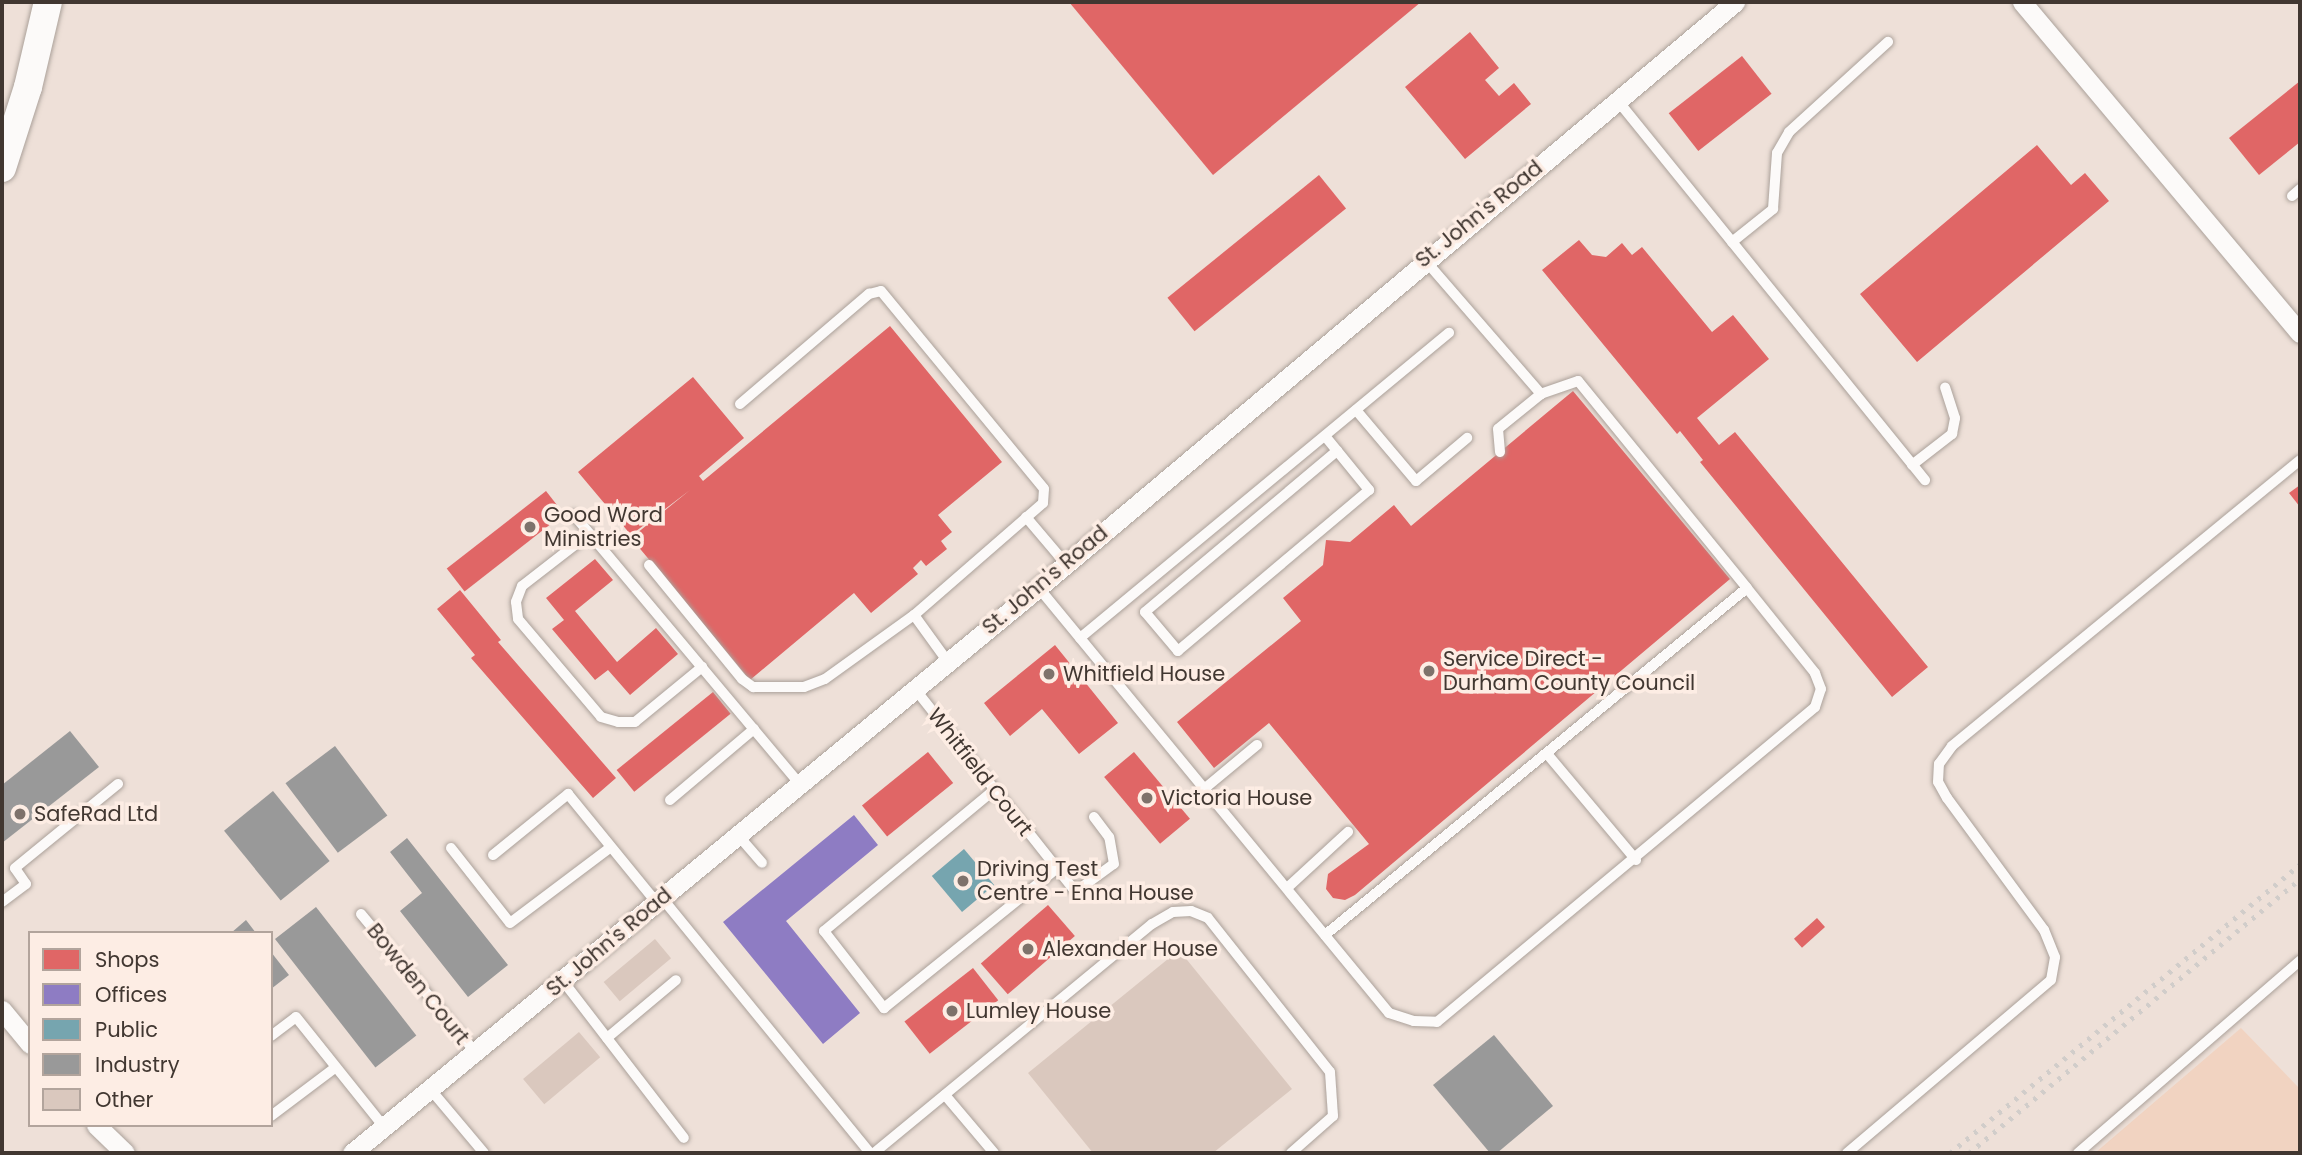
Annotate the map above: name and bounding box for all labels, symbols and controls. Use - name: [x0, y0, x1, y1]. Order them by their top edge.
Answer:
- street label: St. John's Road: [1410, 155, 1548, 273]
- place label: Good Word Ministries: [544, 502, 663, 552]
- marker: Good Word Ministries: [522, 519, 538, 535]
- street label: St. John's Road: [977, 520, 1113, 640]
- place label: Service Direct - Durham County Council: [1443, 646, 1695, 696]
- place label: Whitfield House: [1063, 661, 1225, 687]
- marker: Service Direct - Durham County Council: [1421, 663, 1437, 679]
- marker: Whitfield House: [1041, 666, 1057, 682]
- street label: Whitfield Court: [922, 703, 1038, 841]
- place label: Victoria House: [1161, 785, 1312, 811]
- marker: Victoria House: [1139, 790, 1155, 806]
- place label: SafeRad Ltd: [34, 801, 158, 827]
- marker: SafeRad Ltd: [12, 806, 28, 822]
- place label: Driving Test Centre - Enna House: [977, 856, 1194, 906]
- marker: Driving Test Centre - Enna House: [955, 873, 971, 889]
- street label: St. John's Road: [541, 882, 677, 1002]
- street label: Bowden Court: [362, 918, 474, 1050]
- legend: [28, 931, 273, 1127]
- place label: Alexander House: [1042, 936, 1218, 962]
- marker: Alexander House: [1020, 941, 1036, 957]
- text: Shops: [95, 945, 159, 974]
- text: Offices: [95, 980, 167, 1009]
- place label: Lumley House: [966, 998, 1111, 1024]
- marker: Lumley House: [944, 1003, 960, 1019]
- text: Public: [95, 1015, 158, 1044]
- text: Industry: [95, 1050, 180, 1079]
- text: Other: [95, 1085, 153, 1114]

